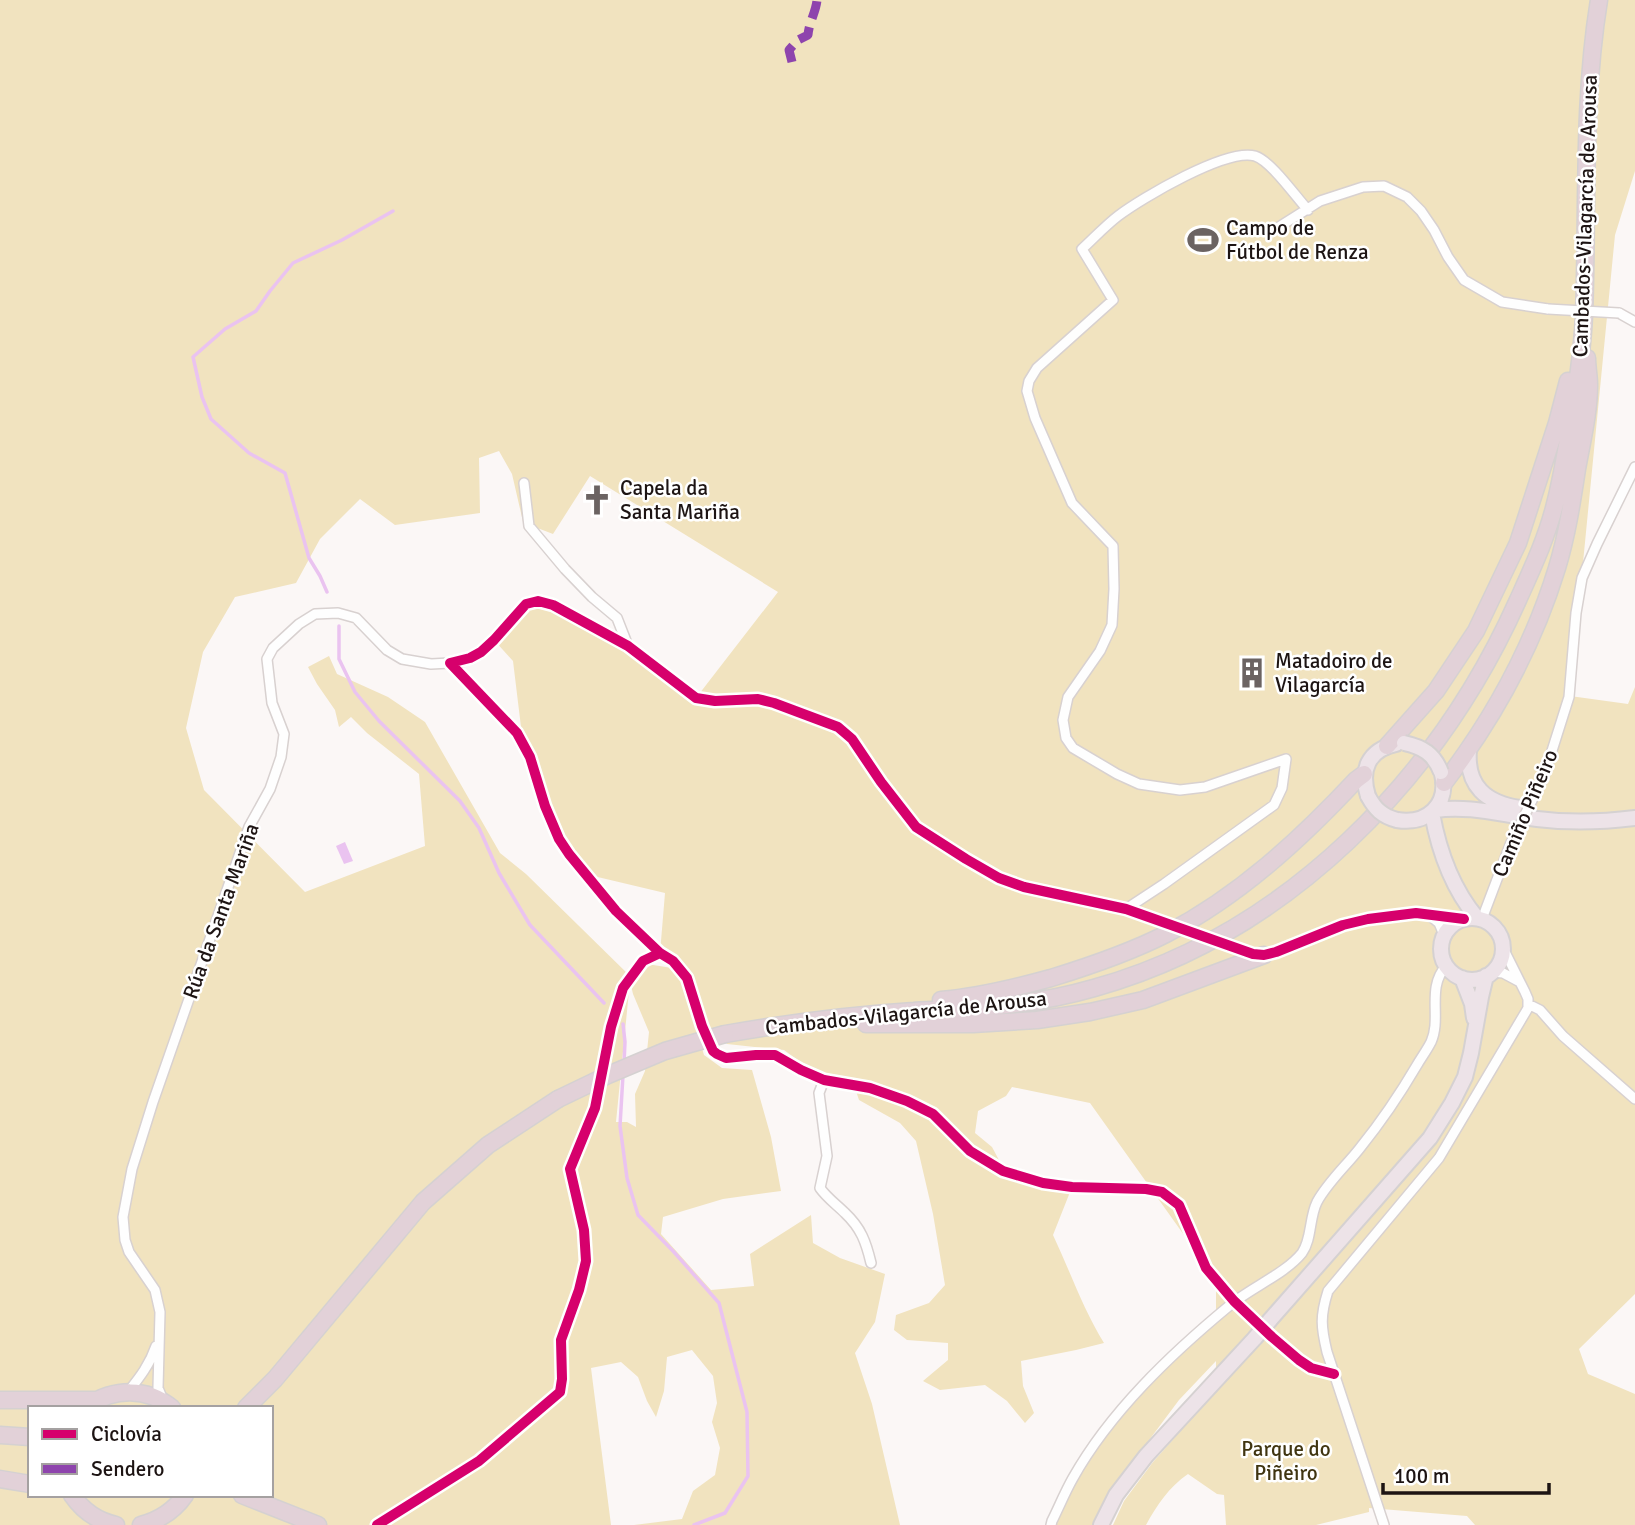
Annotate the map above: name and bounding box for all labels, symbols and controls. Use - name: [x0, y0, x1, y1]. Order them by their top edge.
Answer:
- street label: Cambados-Vilagarcía de Arousa: [1567, 74, 1603, 358]
- place label: Campo de Fútbol de Renza: [1226, 215, 1369, 265]
- sports icon: Campo de Fútbol de Renza: [1186, 223, 1220, 257]
- place label: Capela da Santa Mariña: [620, 475, 740, 525]
- church icon: Capela da Santa Mariña: [580, 483, 614, 517]
- place label: Matadoiro de Vilagarcía: [1275, 648, 1393, 698]
- building icon: Matadoiro de Vilagarcía: [1235, 656, 1269, 690]
- street label: Camiño Piñeiro: [1486, 745, 1564, 881]
- street label: Rúa da Santa Mariña: [177, 820, 265, 1002]
- street label: Cambados-Vilagarcía de Arousa: [764, 985, 1048, 1041]
- legend: [28, 1406, 273, 1497]
- text: Ciclovía: [91, 1421, 162, 1447]
- park label: Parque do Piñeiro: [1241, 1436, 1331, 1486]
- scale bar: [1383, 1452, 1549, 1496]
- text: Sendero: [91, 1456, 165, 1482]
- text: 100 m: [1394, 1463, 1449, 1489]

